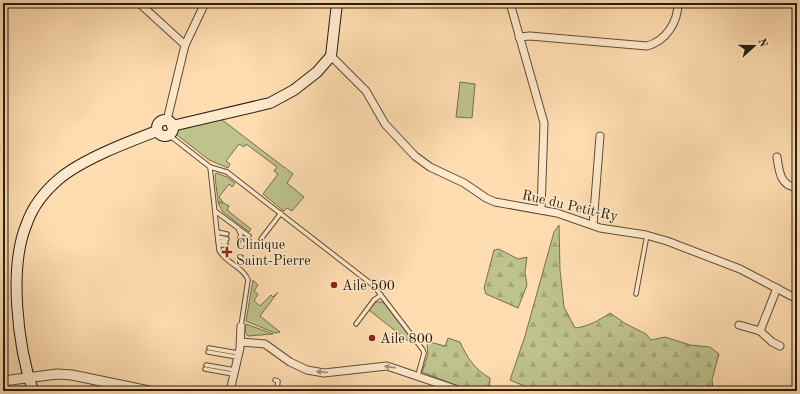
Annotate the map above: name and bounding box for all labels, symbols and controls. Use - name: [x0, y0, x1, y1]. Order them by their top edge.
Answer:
- north arrow: [734, 26, 774, 66]
- text: N: [755, 37, 769, 49]
- street label: Rue du Petit-Ry: [520, 188, 620, 224]
- place label: Clinique Saint-Pierre: [236, 238, 311, 268]
- marker: Clinique Saint-Pierre: [221, 246, 233, 258]
- place label: Aile 500: [342, 279, 395, 293]
- marker: Aile 500: [329, 280, 339, 290]
- place label: Aile 800: [380, 332, 433, 346]
- marker: Aile 800: [367, 333, 377, 343]
- one-way arrow: [384, 364, 396, 370]
- one-way arrow: [316, 369, 329, 375]

